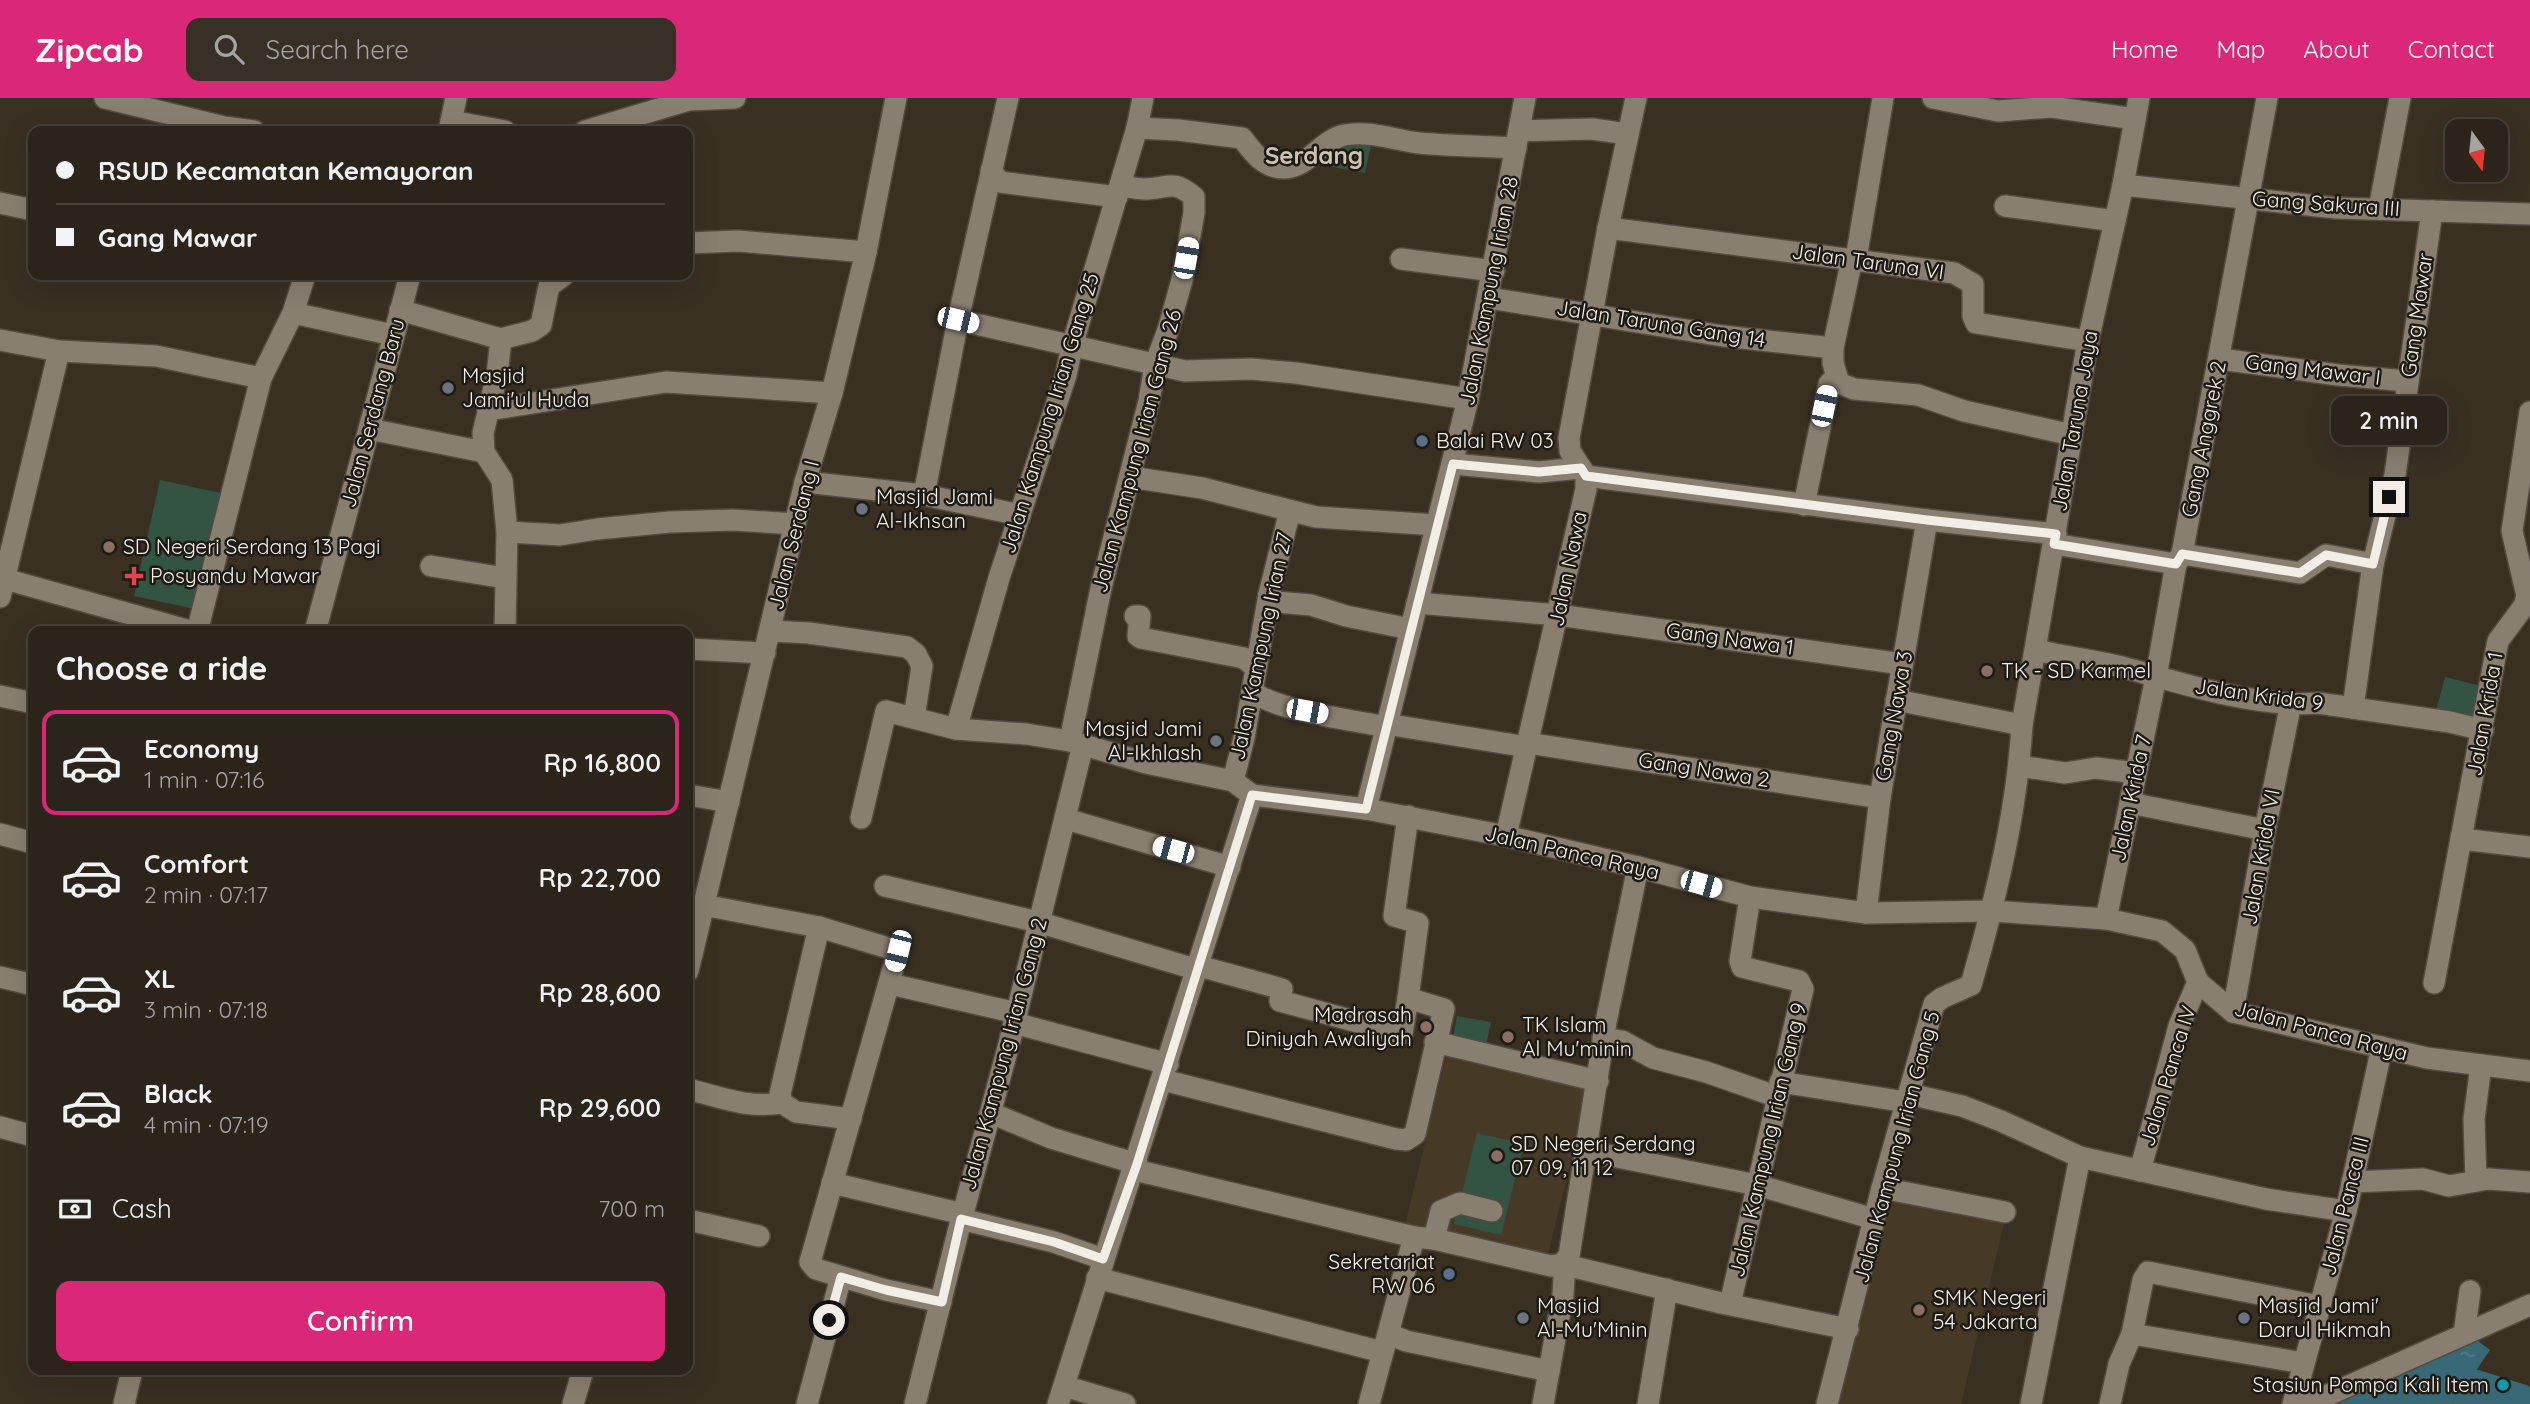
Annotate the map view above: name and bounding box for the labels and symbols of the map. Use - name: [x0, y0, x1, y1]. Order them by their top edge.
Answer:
- north arrow: [2445, 119, 2508, 182]
- district label: Serdang: [1265, 140, 1363, 170]
- street label: Jalan Kampung Irian 28: [1453, 174, 1523, 408]
- street label: Gang Sakura III: [2251, 185, 2401, 221]
- car: [1173, 235, 1200, 281]
- street label: Jalan Taruna VI: [1790, 237, 1946, 285]
- street label: Gang Mawar: [2394, 251, 2438, 379]
- street label: Jalan Kampung Irian Gang 25: [994, 269, 1104, 556]
- street label: Jalan Taruna Gang 14: [1555, 294, 1767, 352]
- car: [936, 305, 981, 335]
- street label: Jalan Kampung Irian Gang 26: [1086, 306, 1186, 595]
- street label: Jalan Serdang Baru: [334, 316, 410, 510]
- street label: Jalan Taruna Jaya: [2045, 328, 2103, 513]
- street label: Gang Mawar I: [2244, 348, 2382, 390]
- street label: Gang Anggrek 2: [2175, 358, 2231, 519]
- place label: Masjid Jami'ul Huda: [462, 362, 589, 412]
- marker: Masjid Jami'ul Huda: [440, 380, 456, 396]
- car: [1810, 383, 1839, 429]
- callout: 2 min: [2331, 396, 2447, 444]
- place label: Balai RW 03: [1436, 427, 1554, 453]
- marker: Balai RW 03: [1414, 433, 1430, 449]
- street label: Jalan Serdang I: [762, 457, 824, 612]
- route end: [2373, 481, 2405, 513]
- place label: Masjid Jami Al-Ikhsan: [876, 483, 993, 533]
- marker: Masjid Jami Al-Ikhsan: [854, 501, 870, 517]
- street label: Jalan Nawa: [1542, 509, 1592, 629]
- street label: Jalan Kampung Irian 27: [1223, 529, 1297, 762]
- place label: SD Negeri Serdang 13 Pagi: [123, 533, 381, 559]
- marker: SD Negeri Serdang 13 Pagi: [101, 539, 117, 555]
- place label: Posyandu Mawar: [150, 562, 319, 588]
- marker: Posyandu Mawar: [124, 566, 144, 586]
- street label: Gang Nawa 1: [1665, 616, 1796, 660]
- street label: Gang Nawa 3: [1869, 649, 1917, 783]
- street label: Jalan Krida 1: [2460, 650, 2508, 778]
- place label: TK - SD Karmel: [2001, 657, 2151, 683]
- marker: TK - SD Karmel: [1979, 663, 1995, 679]
- street label: Jalan Krida 9: [2193, 672, 2325, 716]
- car: [1285, 697, 1330, 725]
- place label: Masjid Jami Al-Ikhlash: [1085, 715, 1202, 765]
- street label: Jalan Krida 7: [2104, 732, 2156, 863]
- marker: Masjid Jami Al-Ikhlash: [1208, 733, 1224, 749]
- street label: Gang Nawa 2: [1637, 746, 1772, 792]
- street label: Jalan Krida VI: [2235, 787, 2285, 927]
- street label: Jalan Panca Raya: [1482, 819, 1662, 885]
- car: [1150, 834, 1197, 866]
- car: [1678, 868, 1725, 900]
- street label: Jalan Kampung Irian Gang 2: [954, 915, 1052, 1193]
- car: [883, 928, 914, 974]
- street label: Jalan Panca Raya: [2232, 994, 2411, 1066]
- street label: Jalan Kampung Irian Gang 9: [1723, 1000, 1811, 1279]
- place label: Madrasah Diniyah Awaliyah: [1246, 1001, 1412, 1051]
- street label: Jalan Panca IV: [2133, 1002, 2201, 1149]
- street label: Jalan Kampung Irian Gang 5: [1847, 1008, 1945, 1285]
- place label: TK Islam Al Mu'minin: [1522, 1011, 1632, 1061]
- marker: Madrasah Diniyah Awaliyah: [1418, 1019, 1434, 1035]
- marker: TK Islam Al Mu'minin: [1500, 1029, 1516, 1045]
- place label: SD Negeri Serdang 07 09, 11 12: [1511, 1130, 1696, 1180]
- street label: Jalan Panca III: [2314, 1133, 2374, 1278]
- marker: SD Negeri Serdang 07 09, 11 12: [1489, 1148, 1505, 1164]
- place label: Sekretariat RW 06: [1328, 1248, 1435, 1298]
- marker: Sekretariat RW 06: [1441, 1266, 1457, 1282]
- place label: SMK Negeri 54 Jakarta: [1933, 1284, 2046, 1334]
- place label: Masjid Al-Mu'Minin: [1537, 1292, 1648, 1342]
- place label: Masjid Jami' Darul Hikmah: [2258, 1292, 2391, 1342]
- marker: SMK Negeri 54 Jakarta: [1911, 1302, 1927, 1318]
- route start: [813, 1304, 845, 1336]
- marker: Masjid Al-Mu'Minin: [1515, 1310, 1531, 1326]
- marker: Masjid Jami' Darul Hikmah: [2236, 1310, 2252, 1326]
- place label: Stasiun Pompa Kali Item: [2253, 1371, 2489, 1397]
- marker: Stasiun Pompa Kali Item: [2495, 1377, 2511, 1393]

